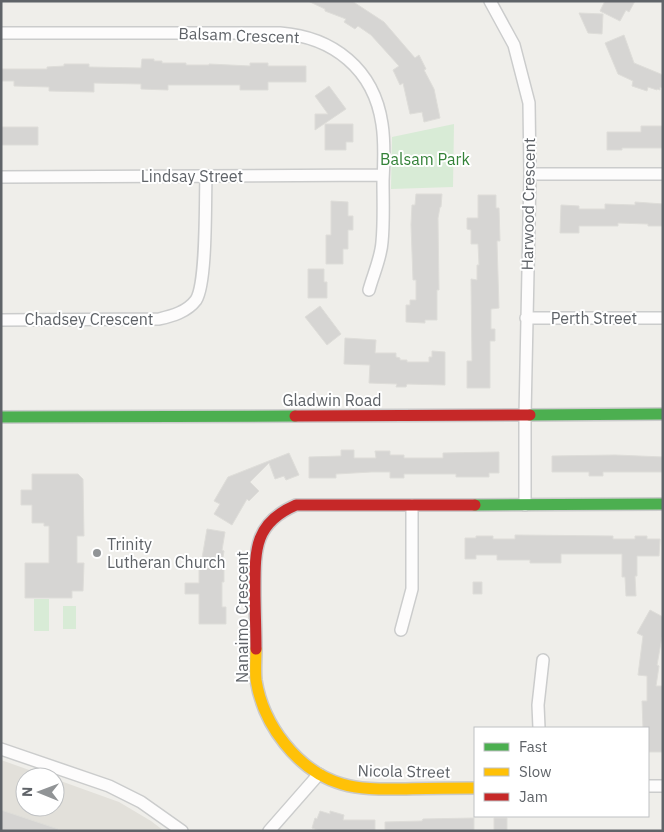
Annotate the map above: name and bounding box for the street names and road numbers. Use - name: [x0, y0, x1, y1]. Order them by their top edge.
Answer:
- street label: Balsam Crescent: [178, 23, 300, 47]
- street label: Harwood Crescent: [517, 137, 539, 271]
- street label: Lindsay Street: [141, 166, 243, 186]
- street label: Perth Street: [551, 308, 637, 328]
- street label: Chadsey Crescent: [25, 309, 153, 329]
- street label: Gladwin Road: [282, 390, 382, 410]
- street label: Nanaimo Crescent: [232, 551, 252, 683]
- street label: Nicola Street: [357, 760, 451, 782]

